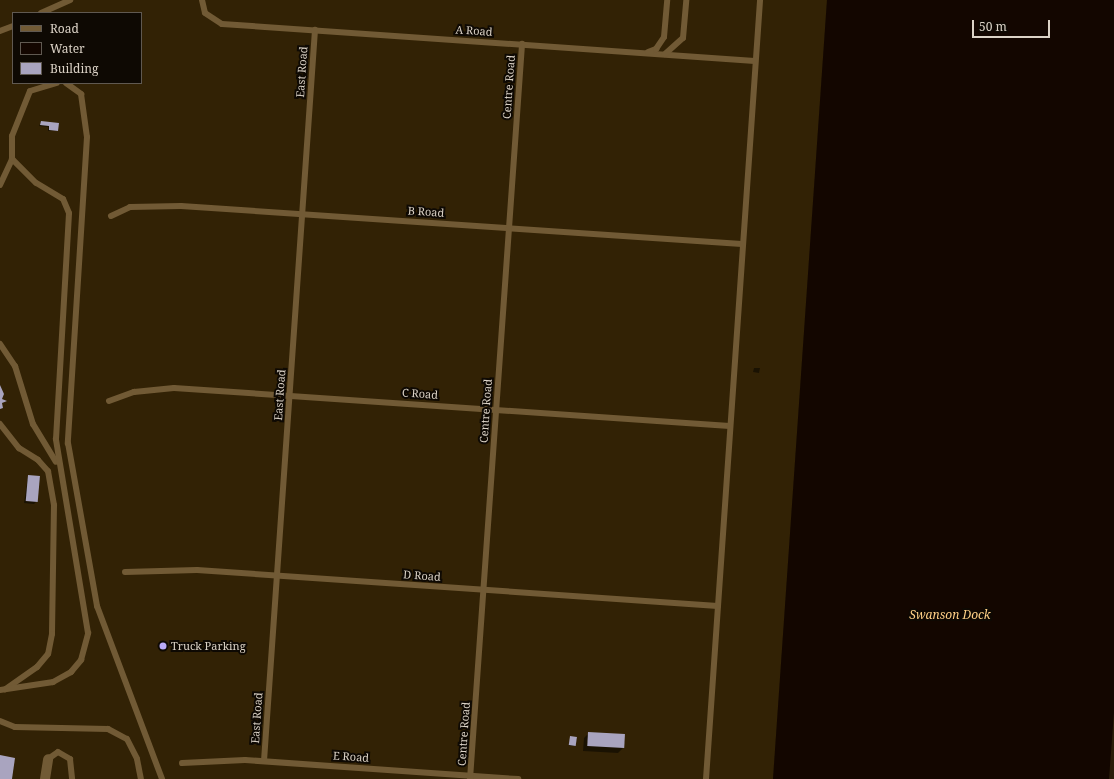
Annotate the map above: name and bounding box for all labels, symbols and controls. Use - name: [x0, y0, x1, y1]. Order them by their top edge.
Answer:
- legend: [12, 12, 142, 84]
- scale bar: [974, 12, 1052, 38]
- text: 50 m: [979, 18, 1007, 35]
- text: Road: [50, 20, 79, 37]
- street label: A Road: [455, 23, 493, 39]
- text: Water: [50, 40, 85, 57]
- street label: East Road: [294, 46, 310, 98]
- street label: Centre Road: [500, 55, 518, 119]
- text: Building: [50, 60, 98, 77]
- street label: B Road: [407, 204, 445, 220]
- street label: East Road: [272, 369, 288, 421]
- street label: Centre Road: [477, 379, 495, 443]
- street label: C Road: [402, 386, 438, 402]
- street label: D Road: [403, 568, 441, 584]
- water label: Swanson Dock: [909, 608, 991, 622]
- place label: Truck Parking: [171, 639, 246, 653]
- marker: Truck Parking: [158, 641, 168, 651]
- street label: East Road: [249, 692, 265, 744]
- street label: Centre Road: [455, 702, 473, 766]
- street label: E Road: [332, 749, 370, 765]

